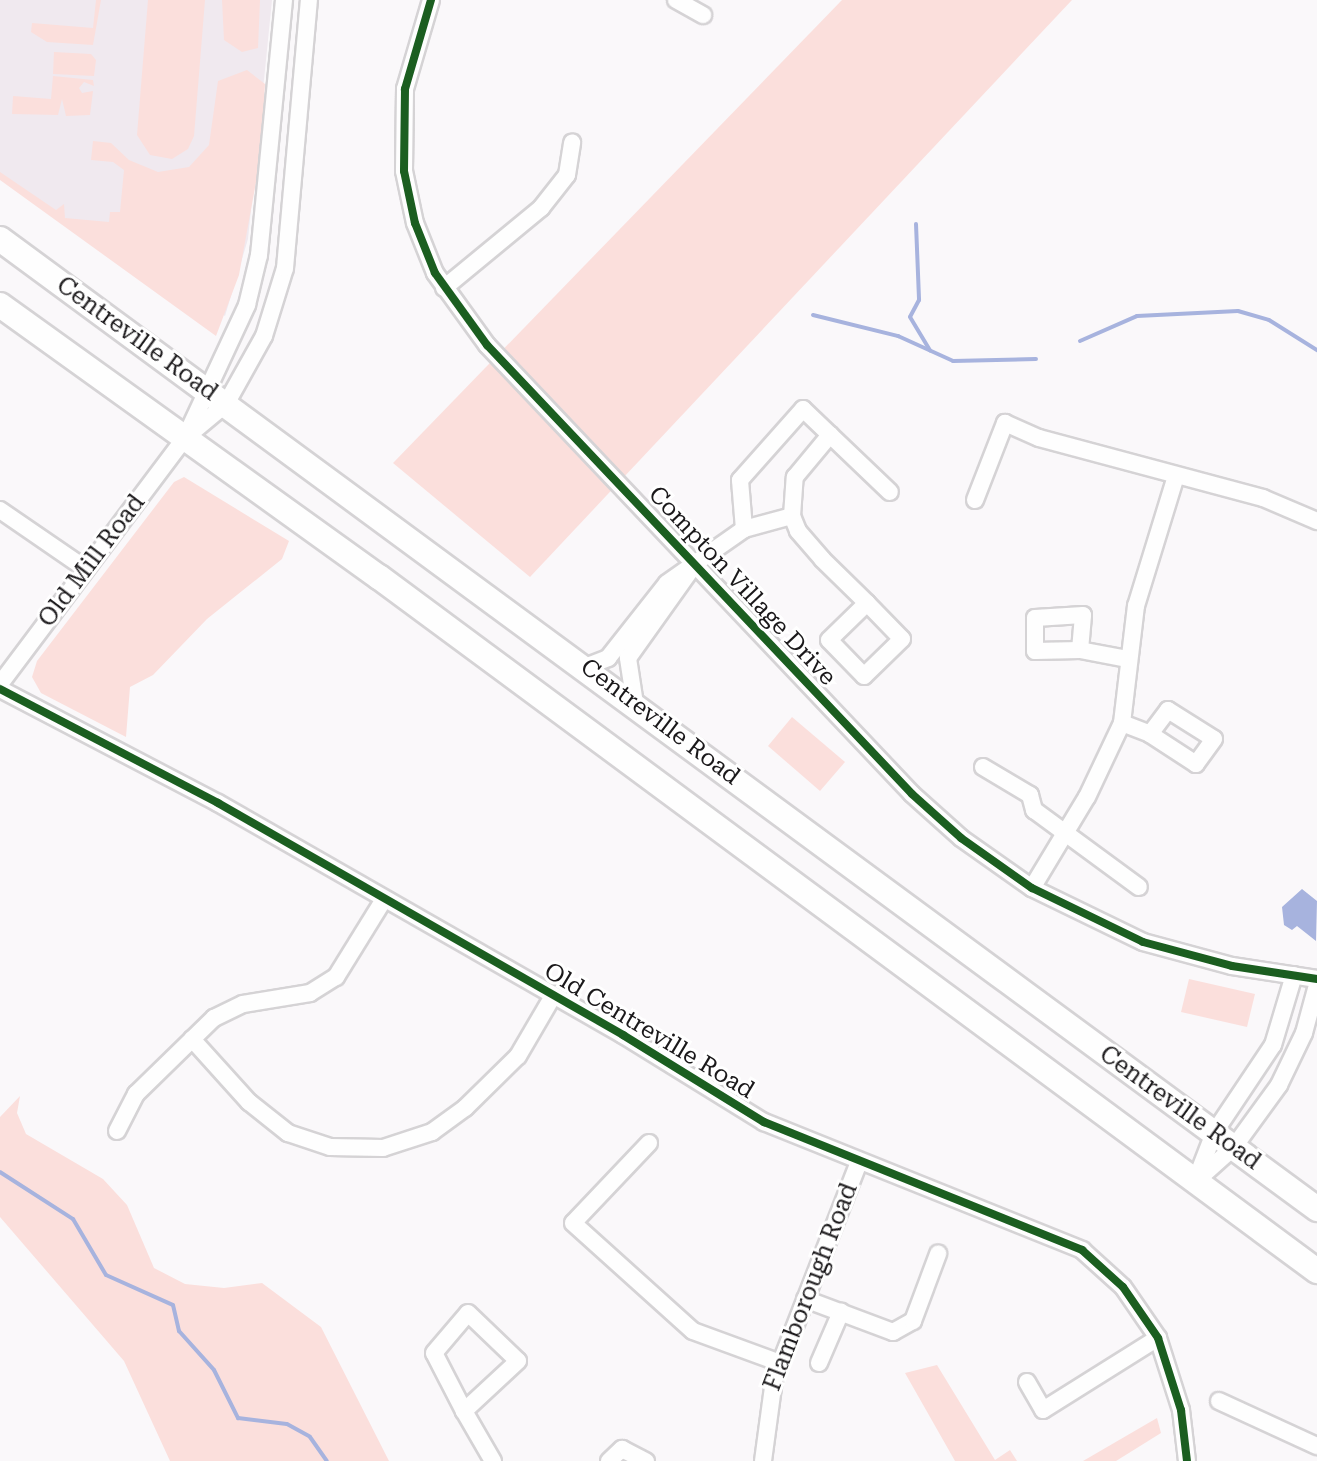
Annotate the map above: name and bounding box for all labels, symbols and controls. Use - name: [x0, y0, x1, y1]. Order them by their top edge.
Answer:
- street label: Centreville Road: [51, 271, 223, 407]
- street label: Compton Village Drive: [642, 480, 842, 692]
- street label: Old Mill Road: [33, 489, 151, 633]
- street label: Centreville Road: [575, 653, 745, 791]
- street label: Old Centreville Road: [539, 957, 759, 1105]
- street label: Centreville Road: [1094, 1040, 1266, 1176]
- street label: Flamborough Road: [758, 1179, 864, 1395]

